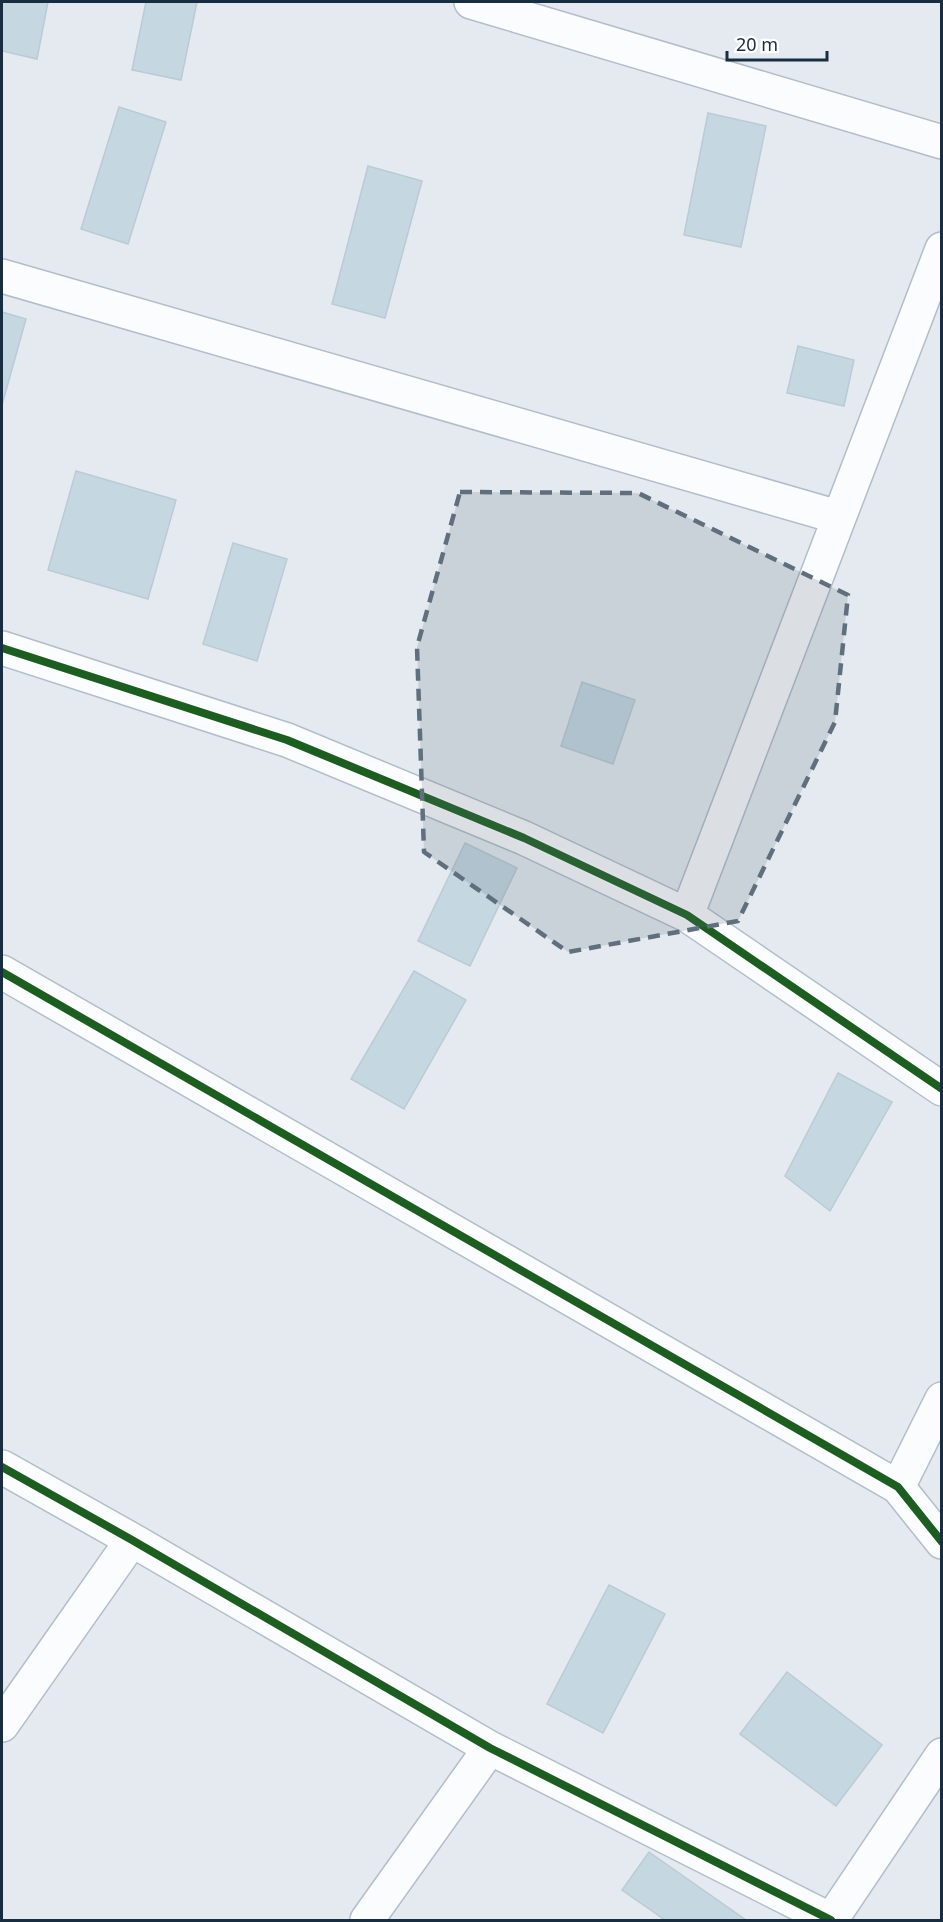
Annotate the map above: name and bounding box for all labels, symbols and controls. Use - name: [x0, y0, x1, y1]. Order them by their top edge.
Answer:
- scale bar: [727, 24, 828, 62]
- text: 20 m: [736, 32, 778, 56]

